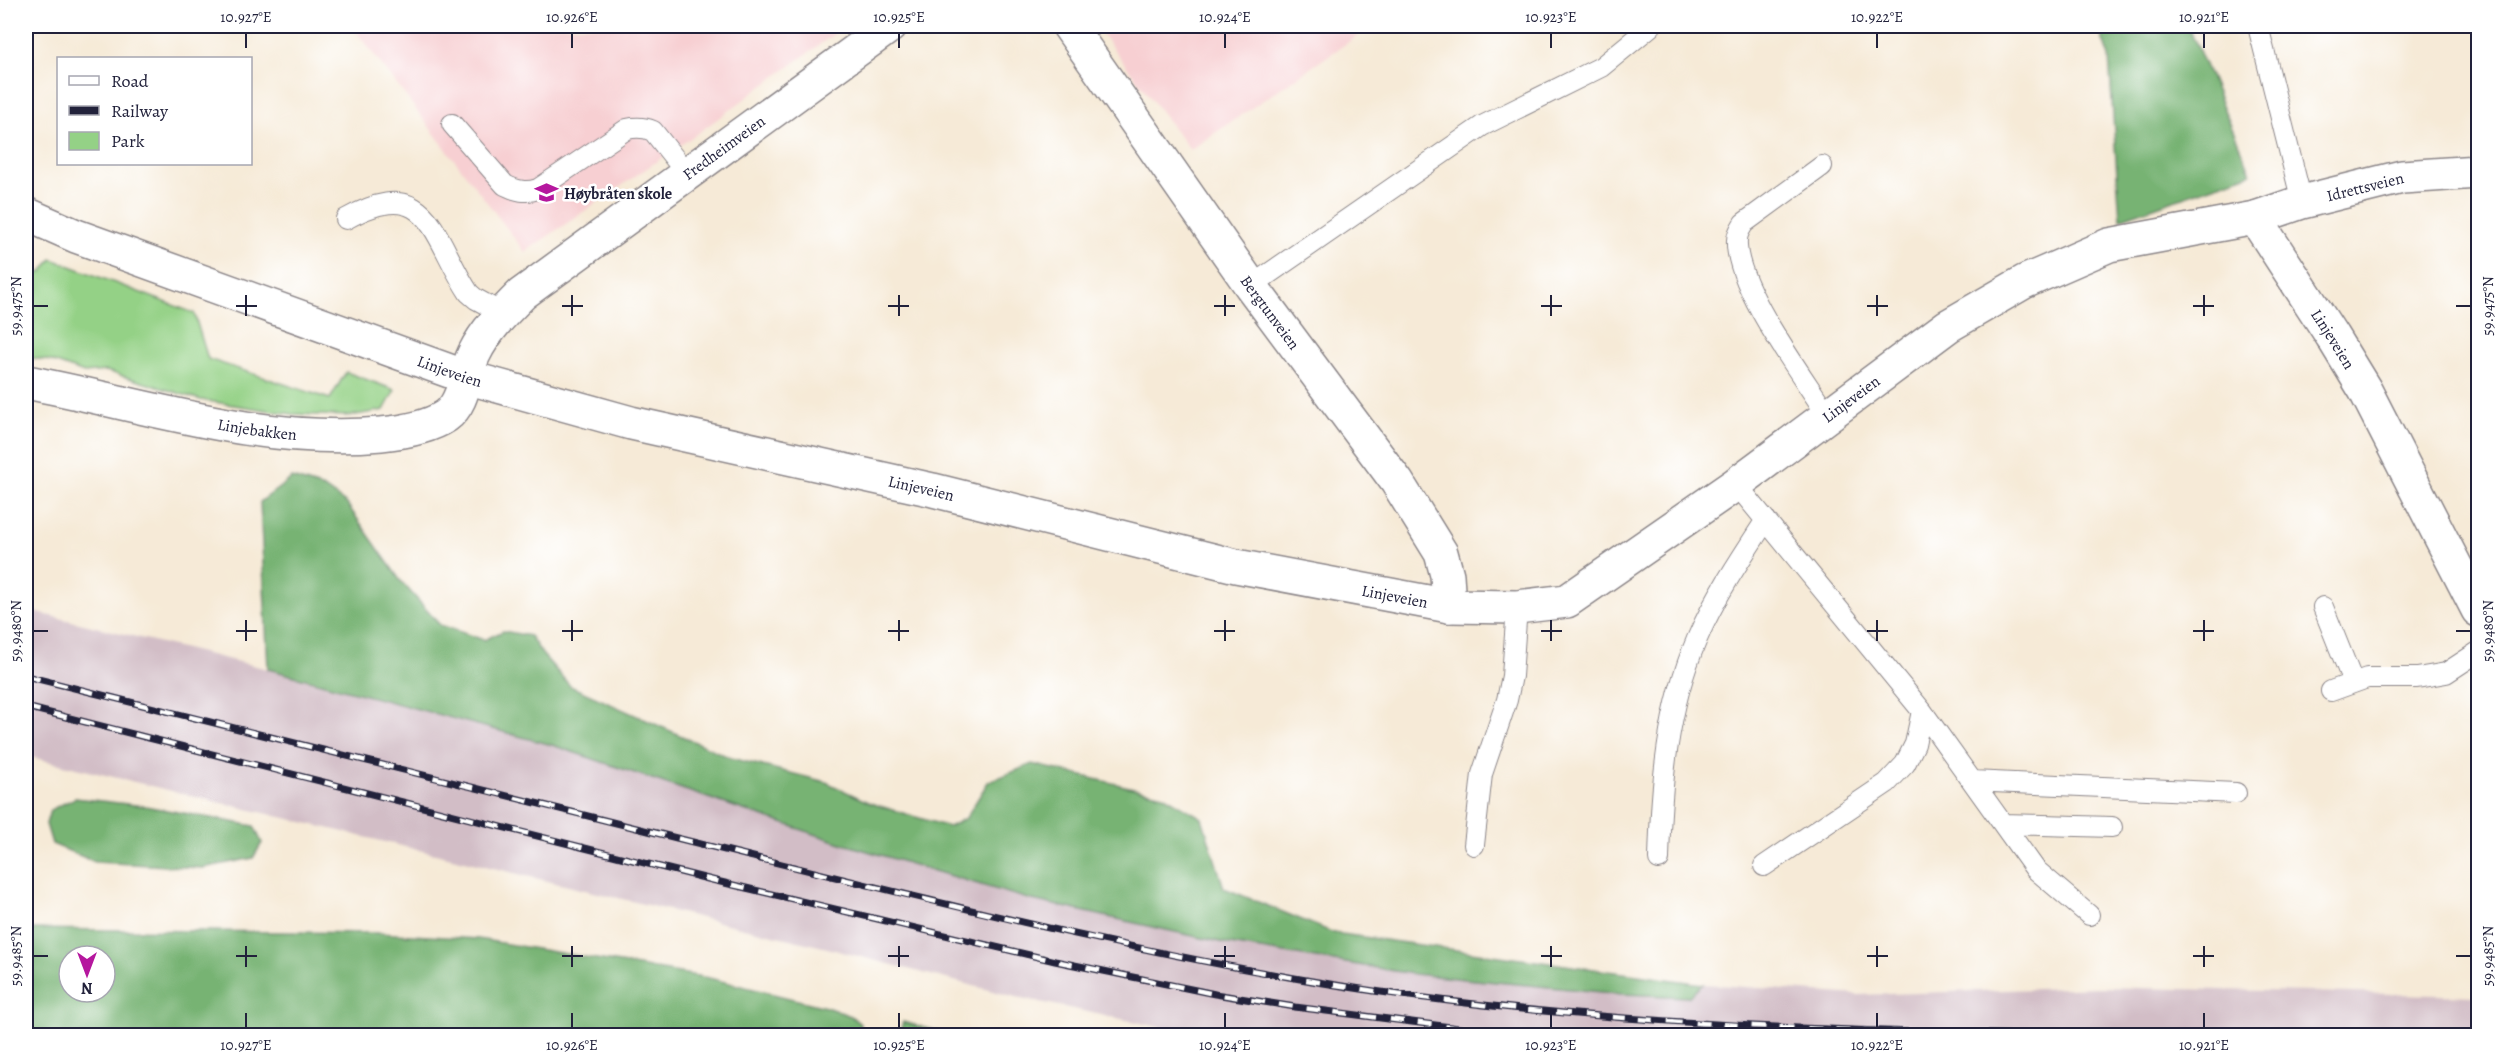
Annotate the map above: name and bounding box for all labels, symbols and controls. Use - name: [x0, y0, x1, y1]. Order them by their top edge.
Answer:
- text: 10.927°E: [220, 7, 272, 27]
- text: 10.926°E: [546, 7, 598, 27]
- text: 10.925°E: [873, 7, 925, 27]
- text: 10.924°E: [1199, 7, 1251, 27]
- text: 10.923°E: [1525, 7, 1577, 27]
- text: 10.922°E: [1851, 7, 1903, 27]
- text: 10.921°E: [2179, 7, 2229, 27]
- legend: [57, 57, 252, 165]
- text: Road: [111, 69, 149, 93]
- text: Railway: [111, 99, 169, 123]
- street label: Fredheimveien: [678, 110, 770, 186]
- text: Park: [111, 129, 145, 153]
- street label: Idrettsveien: [2324, 167, 2406, 207]
- school or university icon: Høybråten skole: [533, 180, 559, 206]
- place label: Høybråten skole: [564, 183, 672, 205]
- street label: Bergtunveien: [1235, 271, 1305, 355]
- text: 59.9475°N: [6, 276, 26, 336]
- text: 59.9475°N: [2478, 276, 2498, 336]
- street label: Linjeveien: [2305, 305, 2360, 374]
- street label: Linjeveien: [414, 350, 485, 393]
- street label: Linjeveien: [1818, 370, 1885, 428]
- street label: Linjebakken: [216, 414, 298, 446]
- street label: Linjeveien: [886, 470, 957, 507]
- street label: Linjeveien: [1360, 580, 1430, 614]
- text: 59.9480°N: [6, 600, 26, 662]
- text: 59.9480°N: [2478, 600, 2498, 662]
- text: 59.9485°N: [6, 926, 26, 986]
- text: 59.9485°N: [2478, 926, 2498, 986]
- north arrow: [57, 944, 117, 1004]
- text: N: [81, 977, 93, 999]
- text: 10.927°E: [220, 1035, 272, 1055]
- text: 10.926°E: [546, 1035, 598, 1055]
- text: 10.925°E: [873, 1035, 925, 1055]
- text: 10.924°E: [1199, 1035, 1251, 1055]
- text: 10.923°E: [1525, 1035, 1577, 1055]
- text: 10.922°E: [1851, 1035, 1903, 1055]
- text: 10.921°E: [2179, 1035, 2229, 1055]

